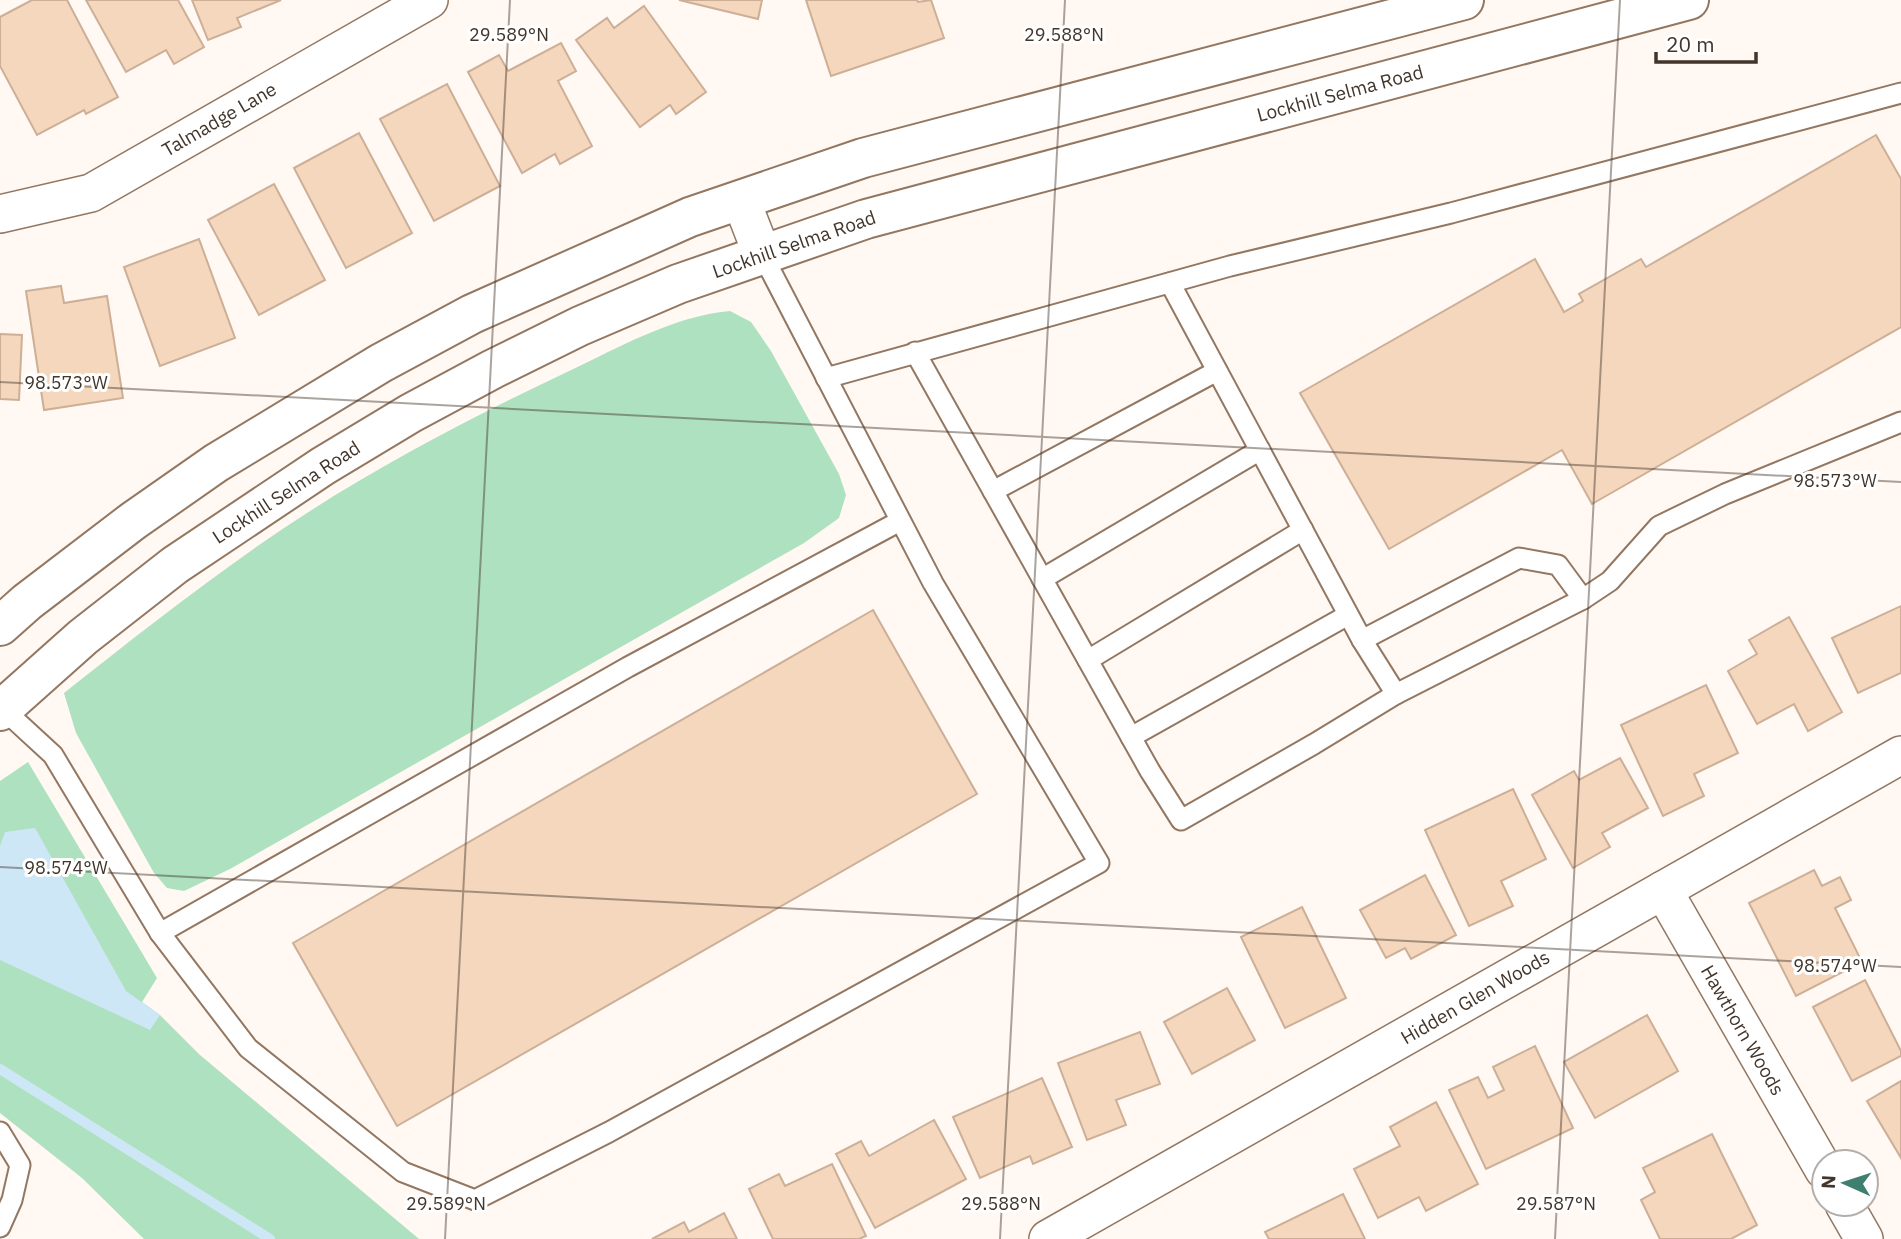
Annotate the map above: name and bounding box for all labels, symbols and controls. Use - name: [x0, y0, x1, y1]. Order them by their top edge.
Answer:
- scale bar: [1656, 21, 1756, 65]
- text: 29.589°N: [469, 23, 549, 46]
- text: 29.588°N: [1024, 23, 1104, 46]
- text: 20 m: [1666, 30, 1715, 58]
- street label: Lockhill Selma Road: [1254, 59, 1426, 127]
- street label: Talmadge Lane: [157, 77, 281, 161]
- street label: Lockhill Selma Road: [709, 205, 879, 283]
- text: 98.573°W: [24, 371, 108, 394]
- street label: Lockhill Selma Road: [208, 435, 364, 549]
- text: 98.573°W: [1793, 469, 1877, 492]
- text: 98.574°W: [24, 856, 108, 879]
- street label: Hidden Glen Woods: [1396, 945, 1554, 1049]
- text: 98.574°W: [1793, 954, 1877, 977]
- street label: Hawthorn Woods: [1696, 960, 1790, 1100]
- north arrow: [1810, 1148, 1880, 1218]
- text: N: [1816, 1175, 1840, 1190]
- text: 29.589°N: [406, 1192, 486, 1215]
- text: 29.588°N: [961, 1192, 1041, 1215]
- text: 29.587°N: [1516, 1192, 1596, 1215]

